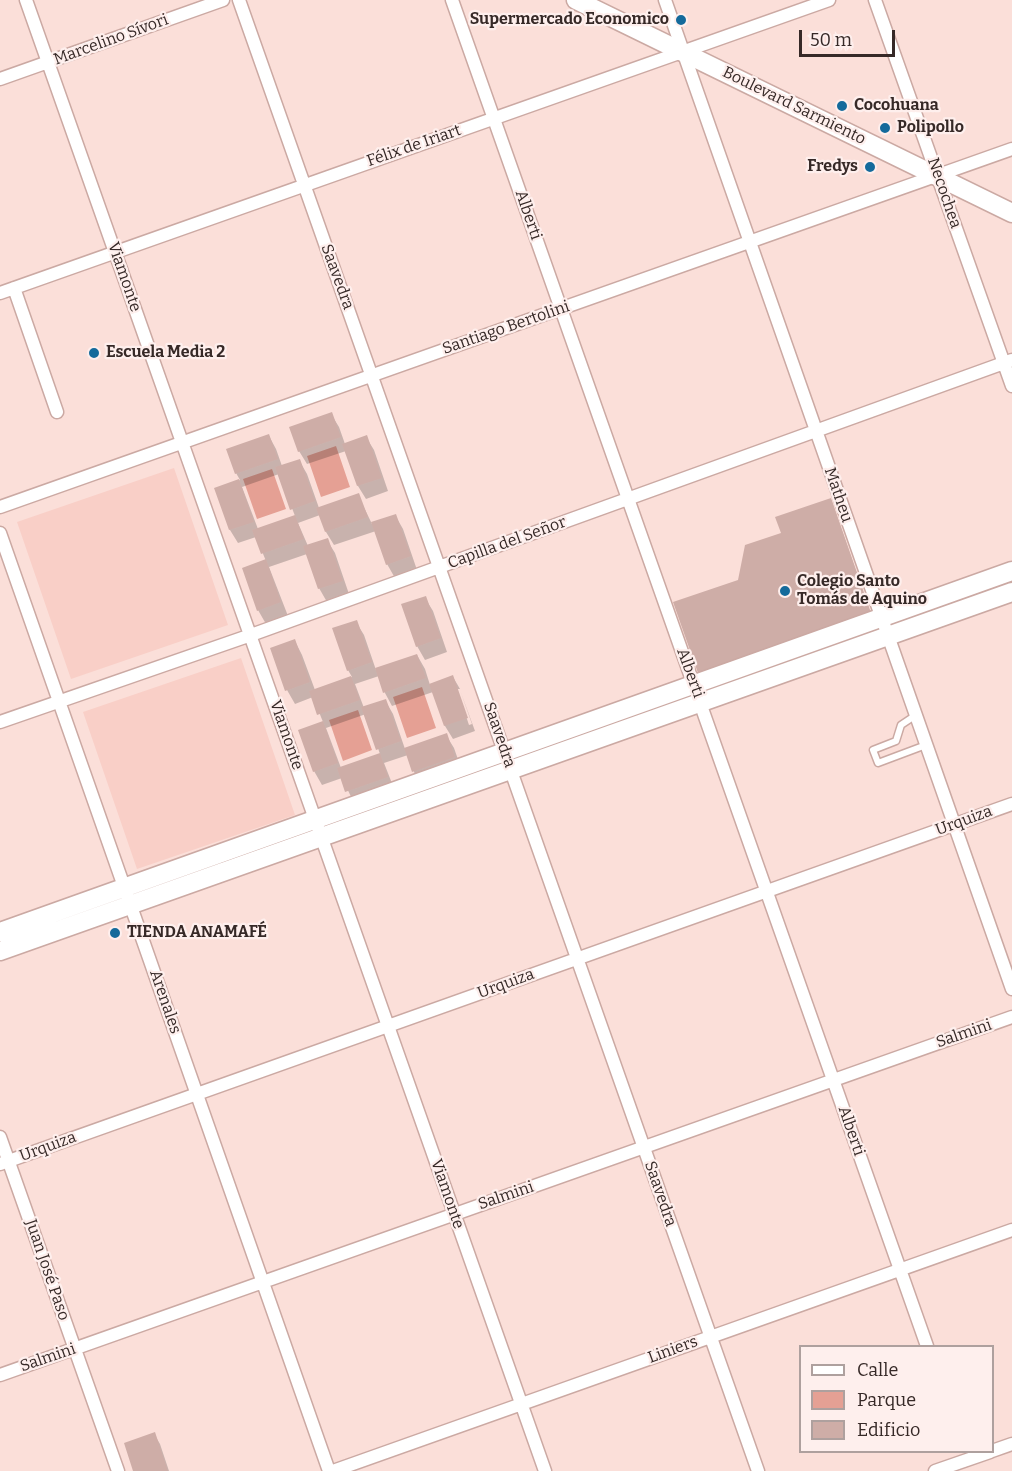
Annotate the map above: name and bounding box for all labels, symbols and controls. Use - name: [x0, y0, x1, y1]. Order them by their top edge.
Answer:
- street label: Marcelino Sívori: [51, 10, 171, 70]
- place label: Supermercado Economico: [470, 10, 669, 30]
- marker: Supermercado Economico: [674, 13, 688, 27]
- scale bar: [802, 18, 898, 56]
- text: 50 m: [810, 29, 852, 51]
- street label: Boulevard Sarmiento: [719, 63, 869, 149]
- place label: Cocohuana: [854, 96, 939, 116]
- marker: Cocohuana: [835, 99, 849, 113]
- place label: Polipollo: [897, 118, 964, 138]
- street label: Félix de Iriart: [364, 121, 464, 171]
- marker: Polipollo: [878, 121, 892, 135]
- street label: Necochea: [923, 155, 965, 231]
- place label: Fredys: [807, 157, 858, 177]
- marker: Fredys: [863, 160, 877, 174]
- street label: Alberti: [511, 188, 545, 242]
- street label: Viamonte: [103, 240, 145, 314]
- street label: Saavedra: [316, 242, 358, 312]
- street label: Santiago Bertolini: [440, 297, 572, 359]
- place label: Escuela Media 2: [106, 343, 225, 363]
- marker: Escuela Media 2: [87, 346, 101, 360]
- street label: Matheu: [820, 465, 856, 525]
- street label: Capilla del Señor: [445, 513, 569, 573]
- place label: Colegio Santo Tomás de Aquino: [797, 572, 927, 610]
- marker: Colegio Santo Tomás de Aquino: [778, 584, 792, 598]
- street label: Alberti: [672, 646, 708, 700]
- street label: Viamonte: [265, 698, 307, 772]
- street label: Saavedra: [479, 700, 519, 770]
- street label: Urquiza: [933, 802, 995, 840]
- place label: TIENDA ANAMAFÉ: [127, 923, 267, 943]
- marker: TIENDA ANAMAFÉ: [108, 926, 122, 940]
- street label: Urquiza: [475, 965, 537, 1003]
- street label: Arenales: [145, 968, 185, 1036]
- street label: Salmini: [934, 1016, 994, 1052]
- street label: Alberti: [834, 1104, 868, 1158]
- street label: Urquiza: [17, 1128, 79, 1166]
- street label: Viamonte: [426, 1157, 468, 1231]
- street label: Saavedra: [640, 1159, 680, 1229]
- street label: Salmini: [476, 1178, 536, 1214]
- street label: Juan José Paso: [21, 1217, 73, 1323]
- street label: Liniers: [646, 1332, 700, 1368]
- street label: Salmini: [18, 1340, 78, 1376]
- legend: [799, 1345, 994, 1453]
- text: Calle: [857, 1359, 898, 1381]
- text: Parque: [857, 1389, 916, 1411]
- text: Edificio: [857, 1419, 920, 1441]

